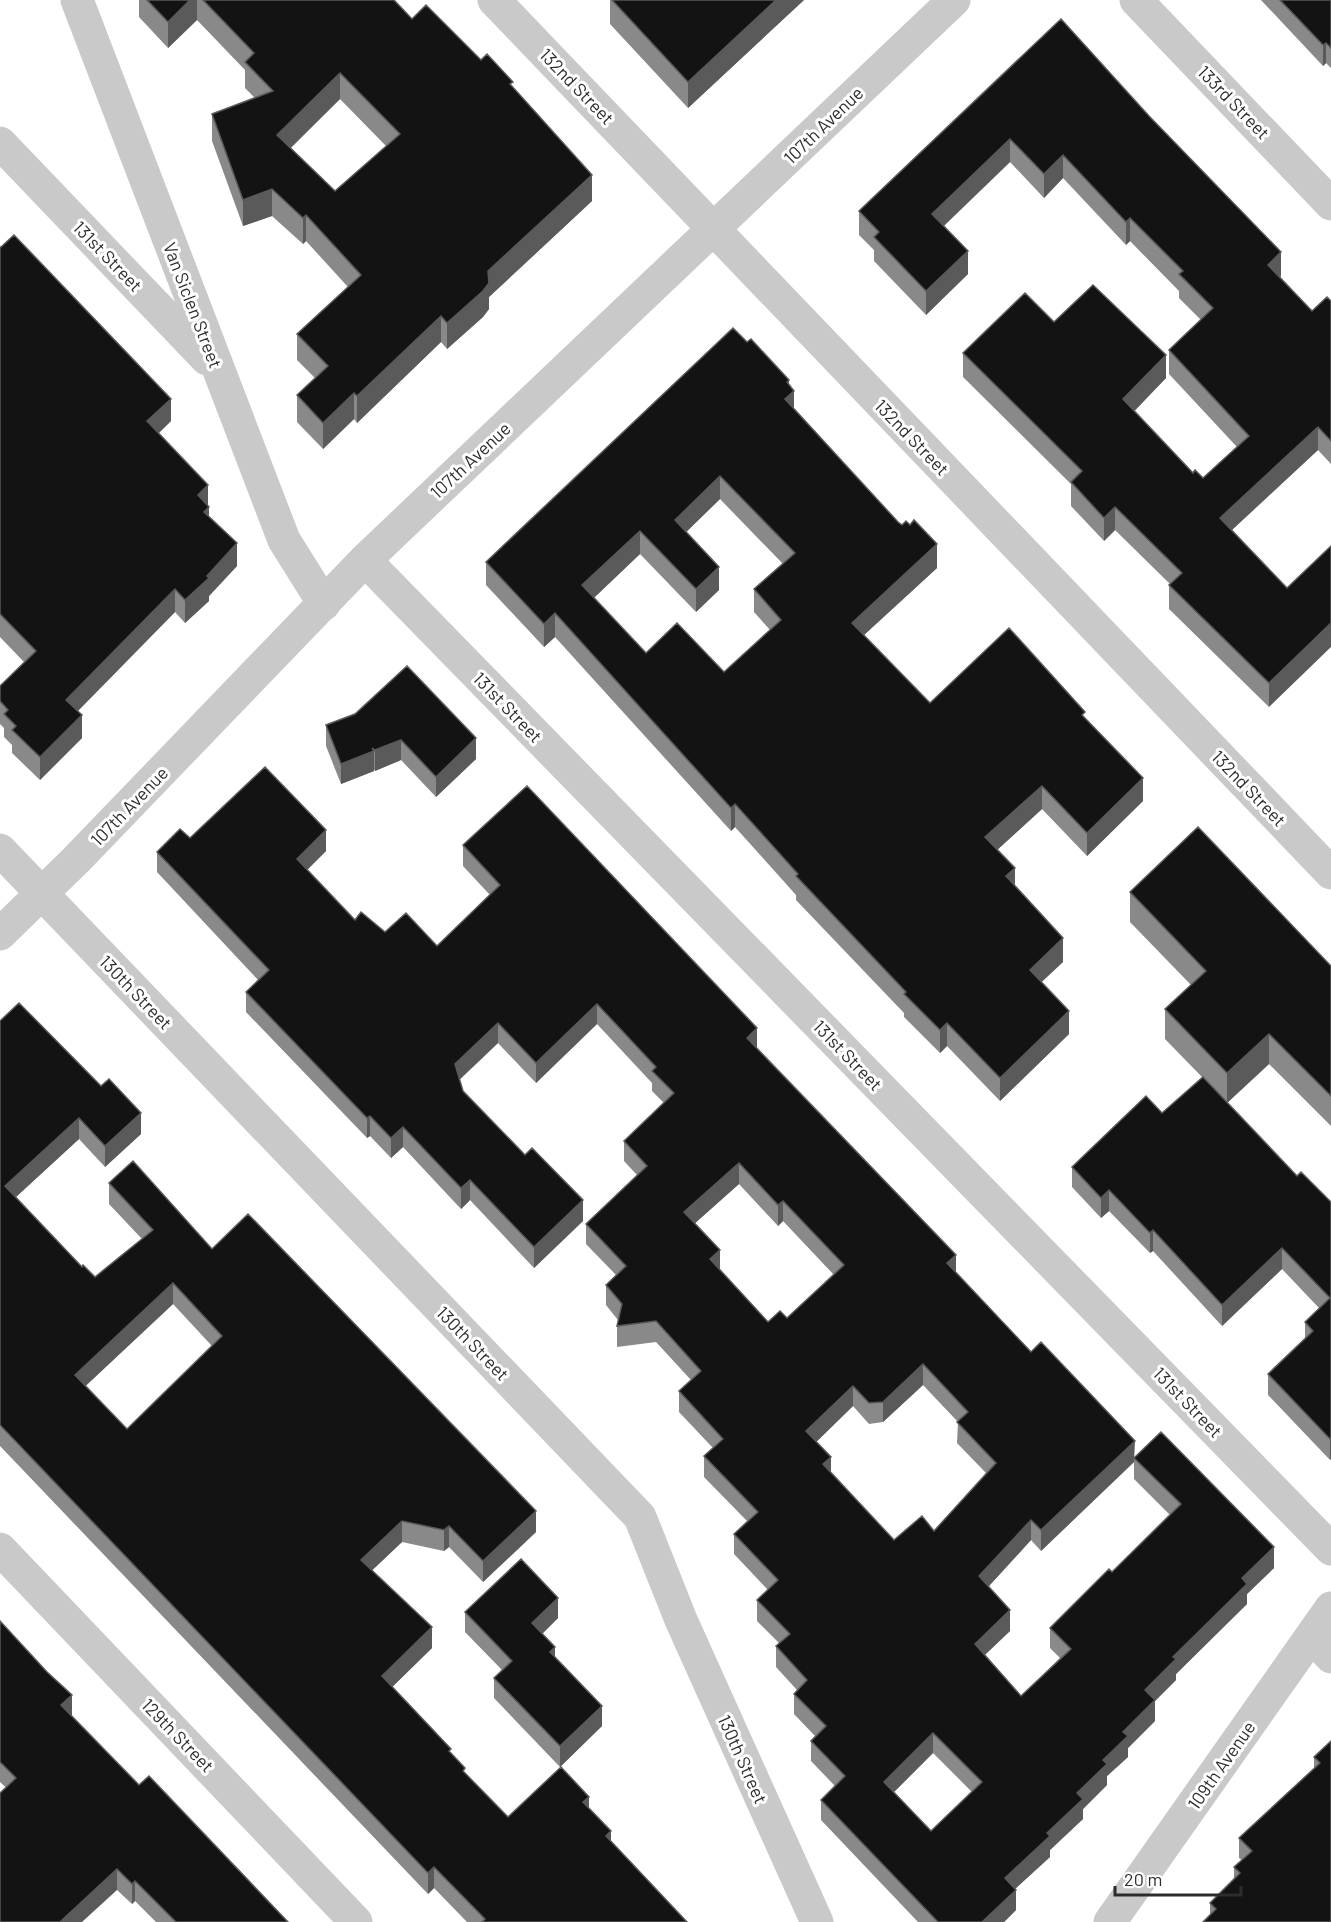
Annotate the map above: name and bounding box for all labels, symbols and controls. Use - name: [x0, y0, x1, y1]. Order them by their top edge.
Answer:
- street label: 132nd Street: [535, 43, 619, 129]
- street label: 133rd Street: [1193, 61, 1275, 143]
- street label: 107th Avenue: [779, 82, 867, 168]
- street label: 131st Street: [69, 216, 147, 296]
- street label: Van Siclen Street: [159, 239, 227, 371]
- street label: 132nd Street: [870, 394, 954, 480]
- street label: 107th Avenue: [425, 417, 515, 503]
- street label: 131st Street: [469, 667, 547, 747]
- street label: 132nd Street: [1207, 745, 1291, 831]
- street label: 107th Avenue: [86, 762, 172, 850]
- street label: 130th Street: [95, 950, 177, 1034]
- street label: 131st Street: [809, 1015, 887, 1095]
- street label: 130th Street: [432, 1301, 514, 1385]
- street label: 131st Street: [1149, 1362, 1227, 1442]
- street label: 129th Street: [137, 1693, 219, 1777]
- street label: 130th Street: [714, 1711, 772, 1807]
- street label: 109th Avenue: [1182, 1717, 1260, 1813]
- scale bar: [1115, 1859, 1241, 1897]
- text: 20 m: [1124, 1868, 1162, 1890]

